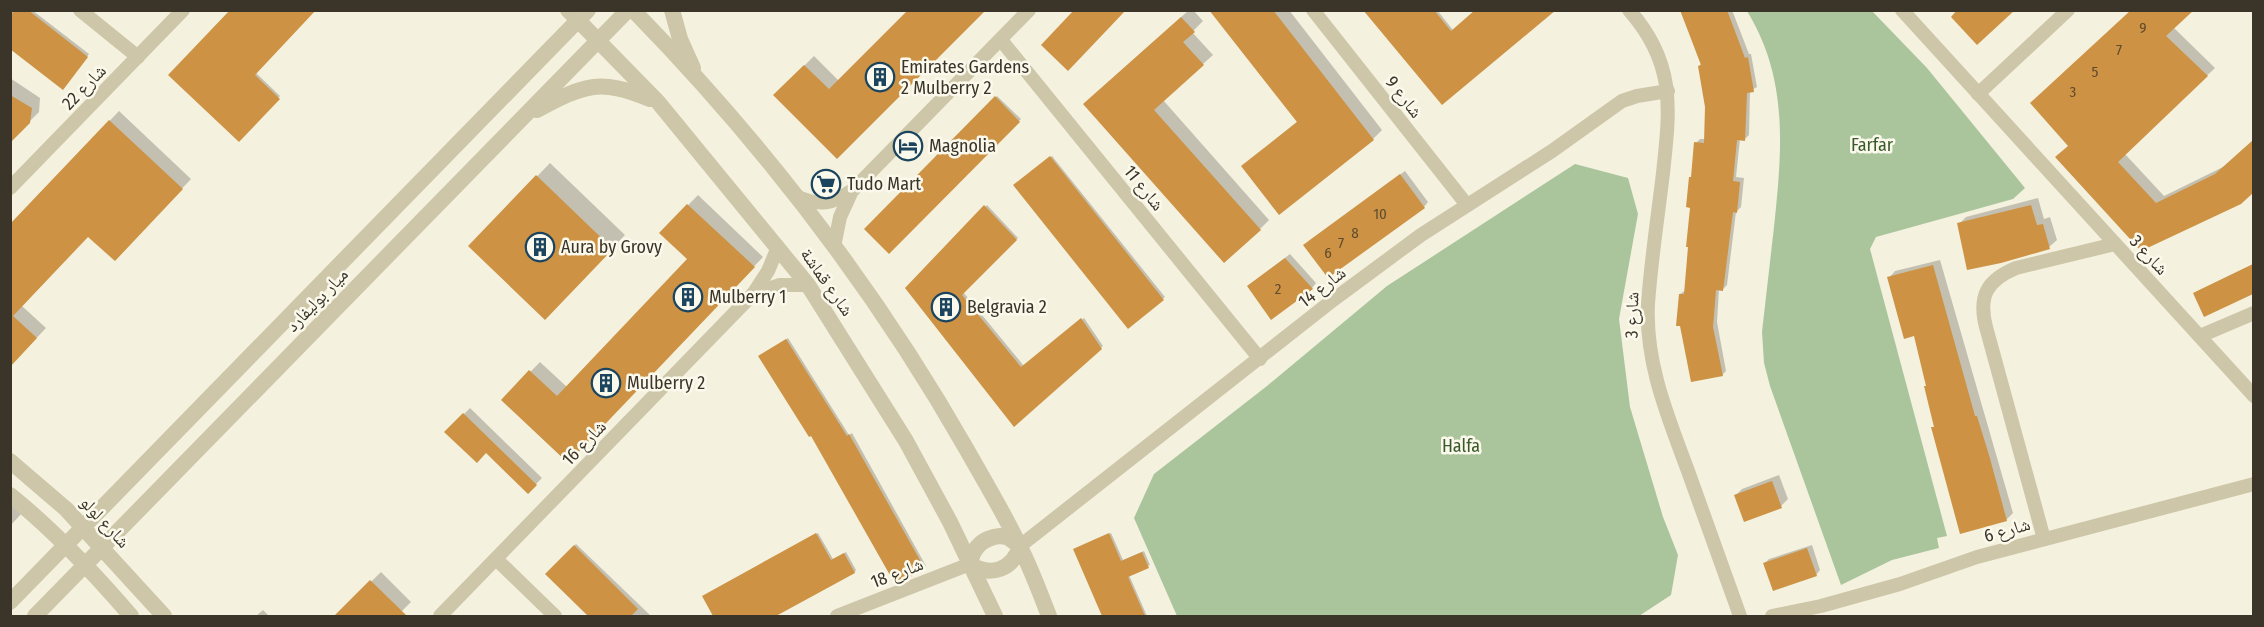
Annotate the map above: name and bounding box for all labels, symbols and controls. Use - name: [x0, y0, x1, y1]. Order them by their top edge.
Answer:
- house number: 9: [2139, 19, 2147, 37]
- house number: 7: [2116, 41, 2122, 59]
- place label: Emirates Gardens 2 Mulberry 2: [901, 56, 1030, 99]
- street label: شارع 22: [57, 60, 111, 114]
- building icon: Emirates Gardens 2 Mulberry 2: [864, 61, 896, 93]
- house number: 5: [2092, 63, 2099, 81]
- street label: شارع 9: [1381, 72, 1427, 122]
- house number: 3: [2070, 83, 2077, 101]
- hotel icon: Magnolia: [892, 130, 924, 162]
- park label: Farfar: [1851, 134, 1894, 156]
- place label: Magnolia: [929, 135, 996, 157]
- street label: شارع 11: [1119, 161, 1169, 215]
- supermarket icon: Tudo Mart: [810, 168, 842, 200]
- place label: Tudo Mart: [847, 173, 921, 195]
- house number: 10: [1373, 205, 1387, 223]
- house number: 8: [1351, 224, 1359, 242]
- street label: شارع 3: [2125, 230, 2173, 280]
- building icon: Aura by Grovy: [524, 231, 556, 263]
- house number: 7: [1338, 234, 1344, 252]
- place label: Aura by Grovy: [561, 236, 662, 258]
- street label: شارع قماشة: [796, 244, 858, 320]
- house number: 6: [1324, 244, 1332, 262]
- street label: شارع 14: [1294, 262, 1350, 312]
- street label: ميار بوليفارد: [281, 264, 353, 336]
- house number: 2: [1275, 280, 1282, 298]
- building icon: Mulberry 1: [672, 281, 704, 313]
- place label: Mulberry 1: [709, 286, 786, 308]
- building icon: Belgravia 2: [930, 291, 962, 323]
- street label: شارع 3: [1621, 292, 1643, 338]
- place label: Belgravia 2: [967, 296, 1047, 318]
- building icon: Mulberry 2: [590, 367, 622, 399]
- place label: Mulberry 2: [627, 372, 705, 394]
- street label: شارع 16: [557, 416, 611, 470]
- park label: Halfa: [1442, 435, 1480, 457]
- street label: شارع لولو: [75, 491, 135, 553]
- street label: شارع 6: [1981, 513, 2033, 547]
- street label: شارع 18: [868, 553, 926, 593]

